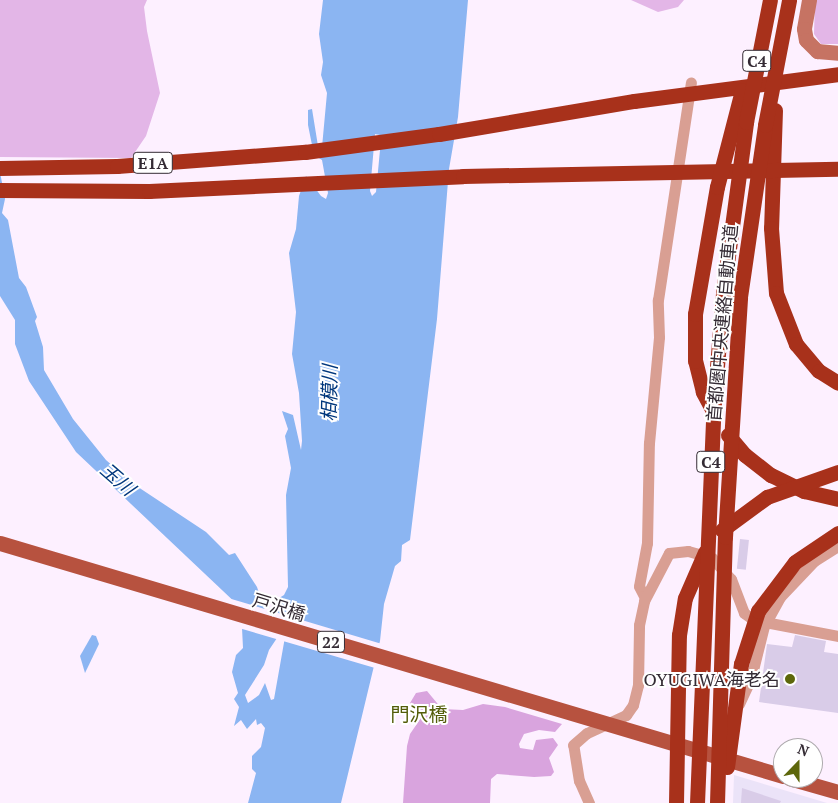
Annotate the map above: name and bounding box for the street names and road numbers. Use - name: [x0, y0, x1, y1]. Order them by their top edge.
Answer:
- road number: C4: [742, 48, 772, 74]
- road number: E1A: [132, 150, 174, 177]
- street label: 首都圏中央連絡自動車道: [703, 223, 741, 423]
- road number: C4: [696, 448, 726, 476]
- street label: 戸沢橋: [250, 589, 308, 625]
- road number: 22: [316, 628, 346, 656]

